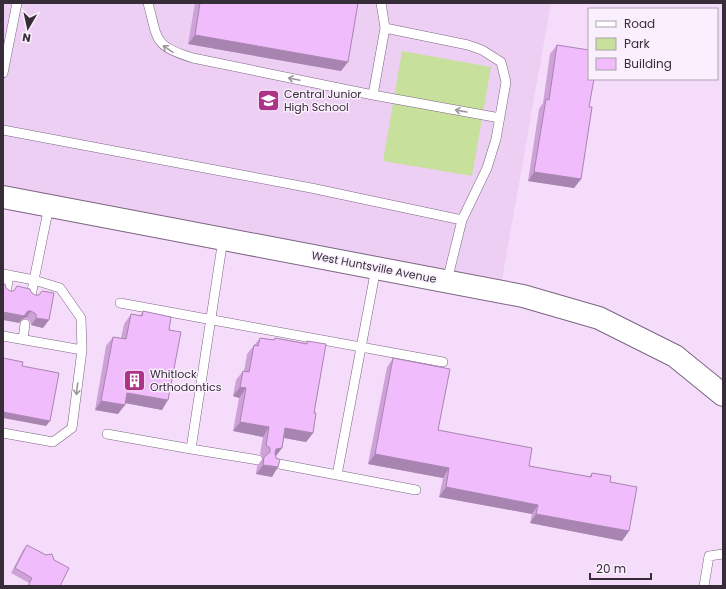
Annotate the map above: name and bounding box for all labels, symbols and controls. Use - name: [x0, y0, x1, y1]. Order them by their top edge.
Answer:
- north arrow: [8, 8, 48, 48]
- legend: [588, 8, 718, 80]
- text: Road: [624, 15, 655, 32]
- text: N: [21, 29, 32, 46]
- text: Park: [624, 35, 651, 52]
- one-way arrow: [163, 45, 174, 53]
- text: Building: [624, 55, 672, 72]
- one-way arrow: [287, 75, 300, 83]
- place label: Central Junior High School: [284, 86, 361, 115]
- school or university icon: Central Junior High School: [255, 87, 281, 113]
- one-way arrow: [455, 107, 468, 115]
- street label: West Huntsville Avenue: [310, 247, 438, 287]
- place label: Whitlock Orthodontics: [150, 366, 222, 395]
- building icon: Whitlock Orthodontics: [121, 367, 147, 393]
- one-way arrow: [73, 382, 80, 395]
- scale bar: [590, 555, 651, 581]
- text: 20 m: [596, 560, 626, 577]

